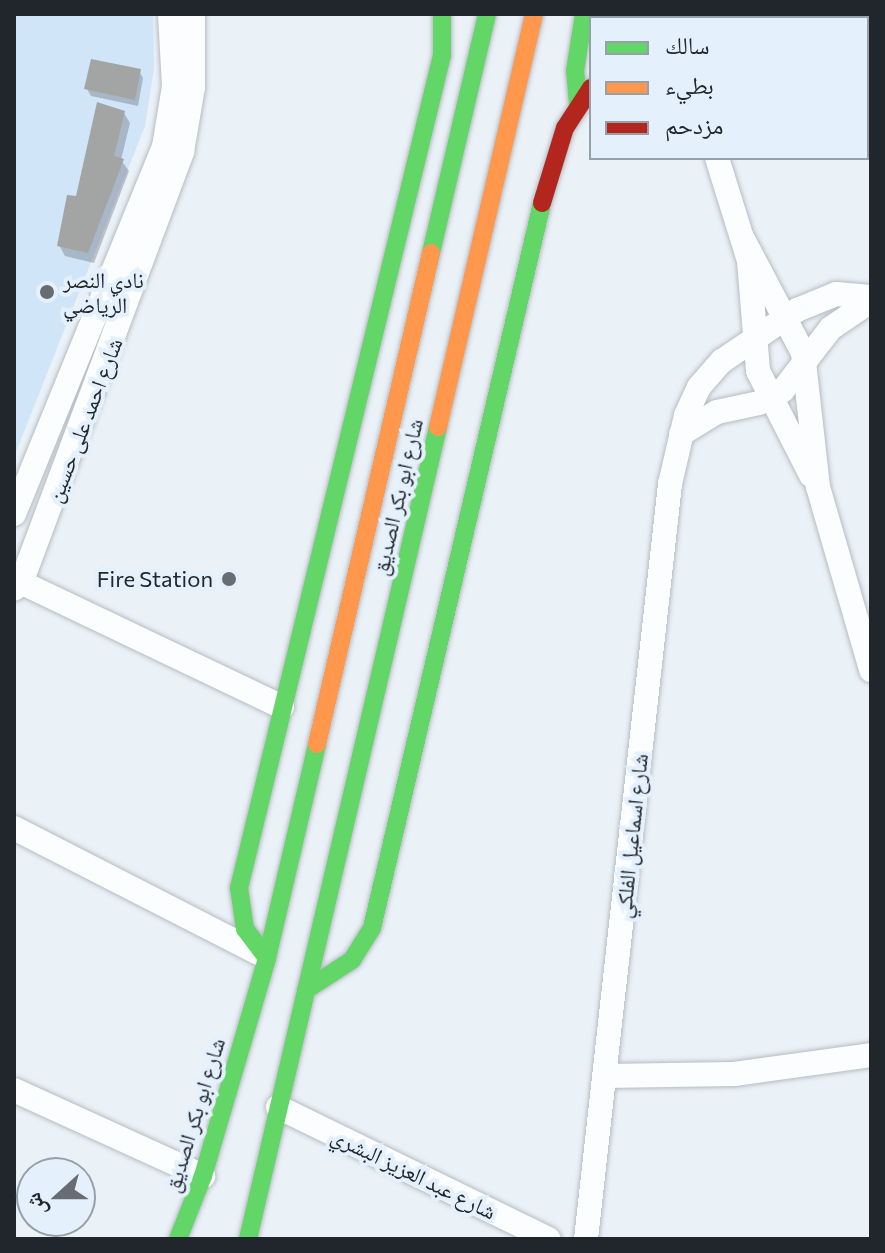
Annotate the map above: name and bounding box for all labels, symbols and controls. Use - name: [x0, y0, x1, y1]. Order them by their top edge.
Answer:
- legend: [589, 16, 869, 160]
- text: سالك: [665, 30, 710, 59]
- text: بطيء: [665, 70, 714, 99]
- text: مزدحم: [665, 110, 724, 139]
- place label: نادي النصر الرياضي: [63, 266, 144, 318]
- marker: نادي النصر الرياضي: [38, 283, 56, 301]
- street label: شارع احمد على حسين: [40, 334, 128, 506]
- street label: شارع ابو بكر الصديق: [366, 416, 428, 578]
- place label: Fire Station: [97, 566, 213, 592]
- marker: Fire Station: [220, 570, 238, 588]
- street label: شارع اسماعيل الفلكي: [609, 752, 653, 920]
- street label: شارع ابو بكر الصديق: [158, 1035, 230, 1195]
- street label: شارع عبد العزيز البشري: [327, 1122, 501, 1224]
- north arrow: [16, 1157, 96, 1237]
- text: ش: [18, 1189, 52, 1221]

